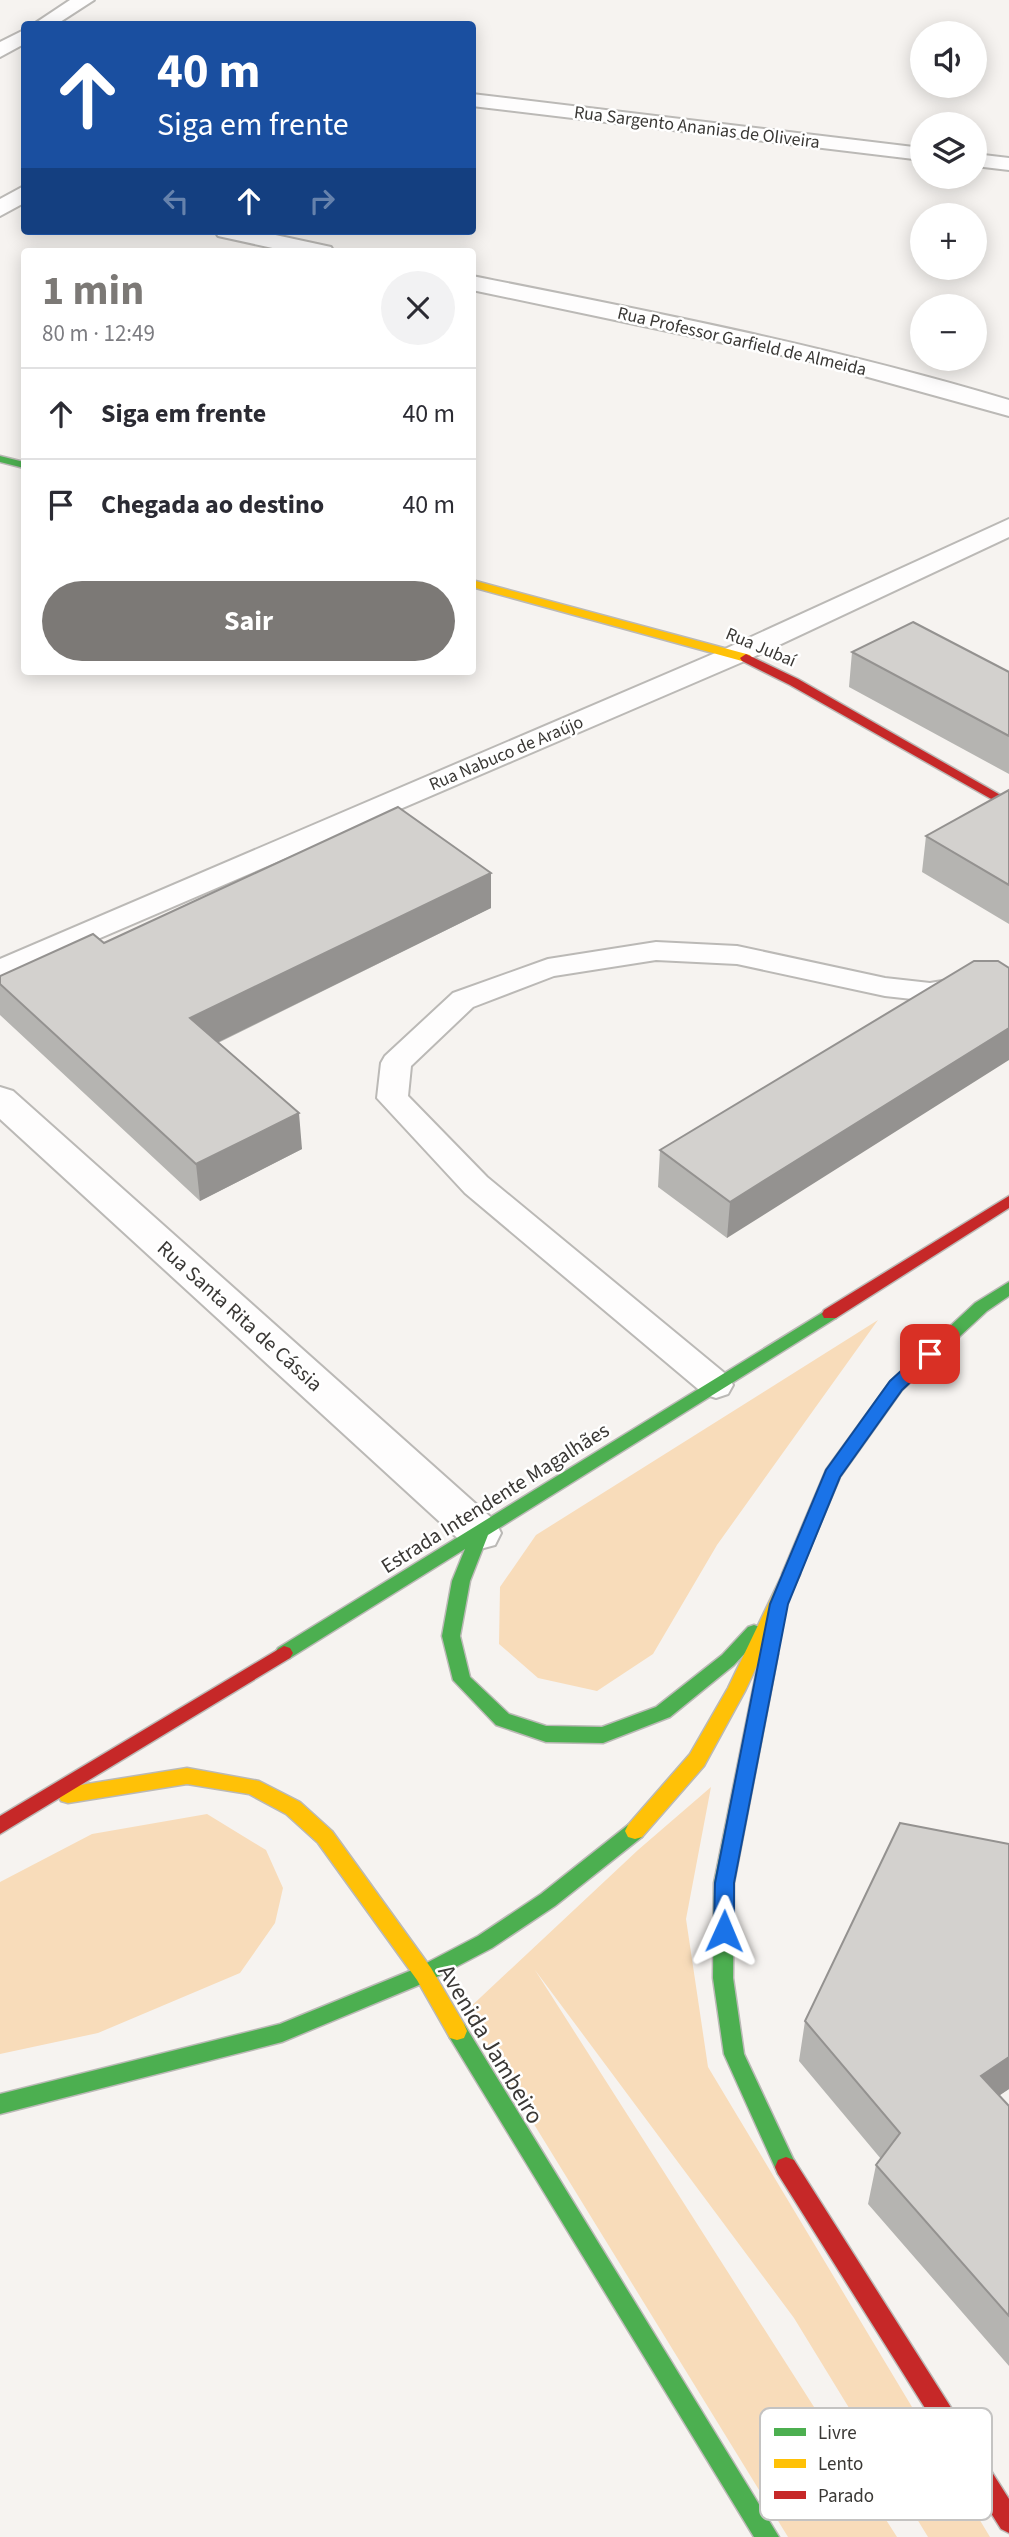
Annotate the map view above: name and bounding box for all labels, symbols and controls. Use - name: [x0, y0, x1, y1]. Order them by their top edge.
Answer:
- map controls: [910, 21, 987, 371]
- button: sound: [910, 21, 987, 98]
- text: 40 m: [157, 37, 261, 107]
- icon: ahead: [42, 49, 133, 140]
- street label: Rua Sargento Ananias de Oliveira: [573, 100, 821, 155]
- text: Siga em frente: [157, 102, 349, 148]
- button: layers: [910, 112, 987, 189]
- icon: left: [157, 182, 195, 220]
- icon: ahead: [230, 182, 268, 220]
- icon: right: [303, 182, 341, 220]
- button: +: [910, 203, 987, 280]
- text: 1 min: [42, 261, 144, 321]
- button: close: [381, 271, 455, 345]
- button: −: [910, 294, 987, 371]
- street label: Rua Professor Garfield de Almeida: [615, 301, 869, 382]
- text: 80 m · 12:49: [42, 317, 155, 350]
- icon: ahead: [42, 395, 80, 433]
- text: Siga em frente: [101, 395, 266, 432]
- text: 40 m: [402, 395, 455, 432]
- icon: arrive: [42, 486, 80, 524]
- text: Chegada ao destino: [101, 486, 324, 523]
- text: 40 m: [402, 486, 455, 523]
- button: Sair: [42, 581, 455, 661]
- street label: Rua Jubaí: [722, 621, 800, 674]
- street label: Rua Nabuco de Araújo: [425, 710, 587, 797]
- street label: Rua Santa Rita de Cássia: [151, 1233, 329, 1399]
- pin: [900, 1324, 960, 1384]
- icon: arrive: [911, 1335, 949, 1373]
- street label: Estrada Intendente Magalhães: [375, 1415, 615, 1581]
- position arrow: [687, 1894, 761, 1968]
- street label: Avenida Jambeiro: [429, 1958, 552, 2131]
- legend: [760, 2408, 992, 2520]
- text: Livre: [818, 2420, 857, 2447]
- text: Lento: [818, 2451, 863, 2478]
- text: Parado: [818, 2483, 874, 2510]

